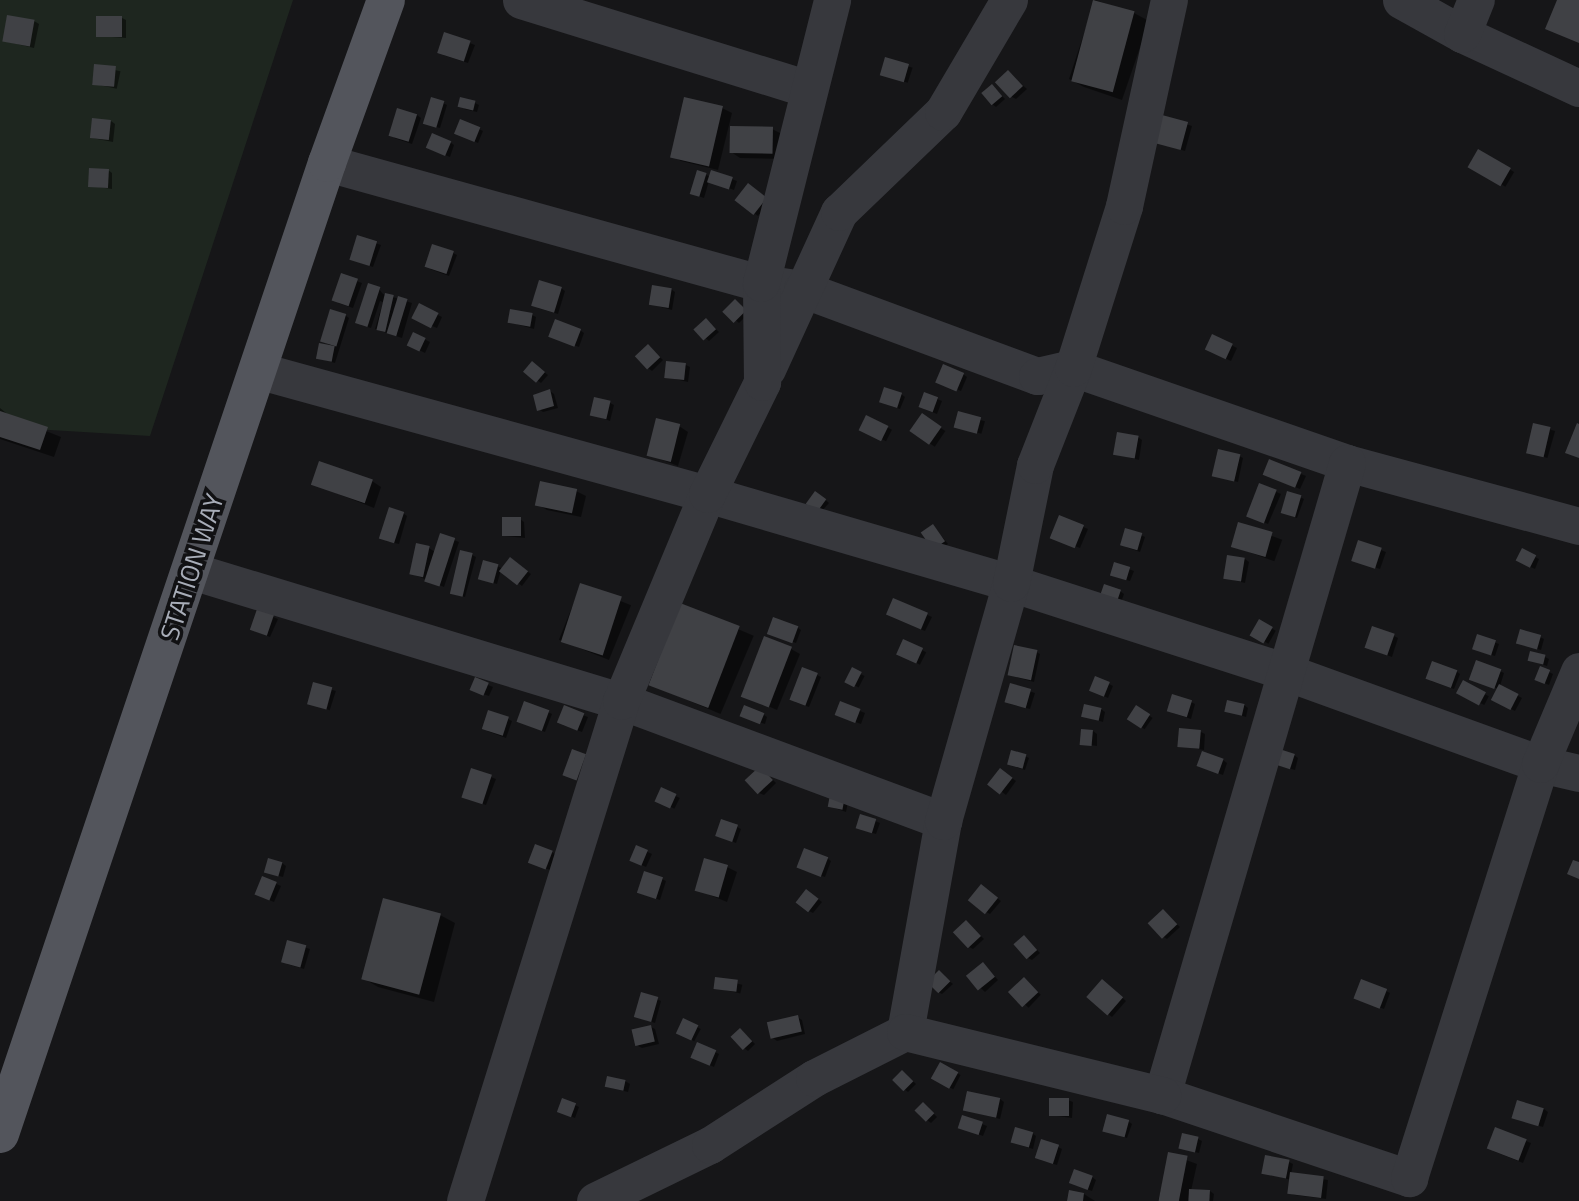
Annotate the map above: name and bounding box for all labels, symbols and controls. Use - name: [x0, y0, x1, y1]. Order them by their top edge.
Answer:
- street label: STATION WAY: [154, 490, 230, 644]

